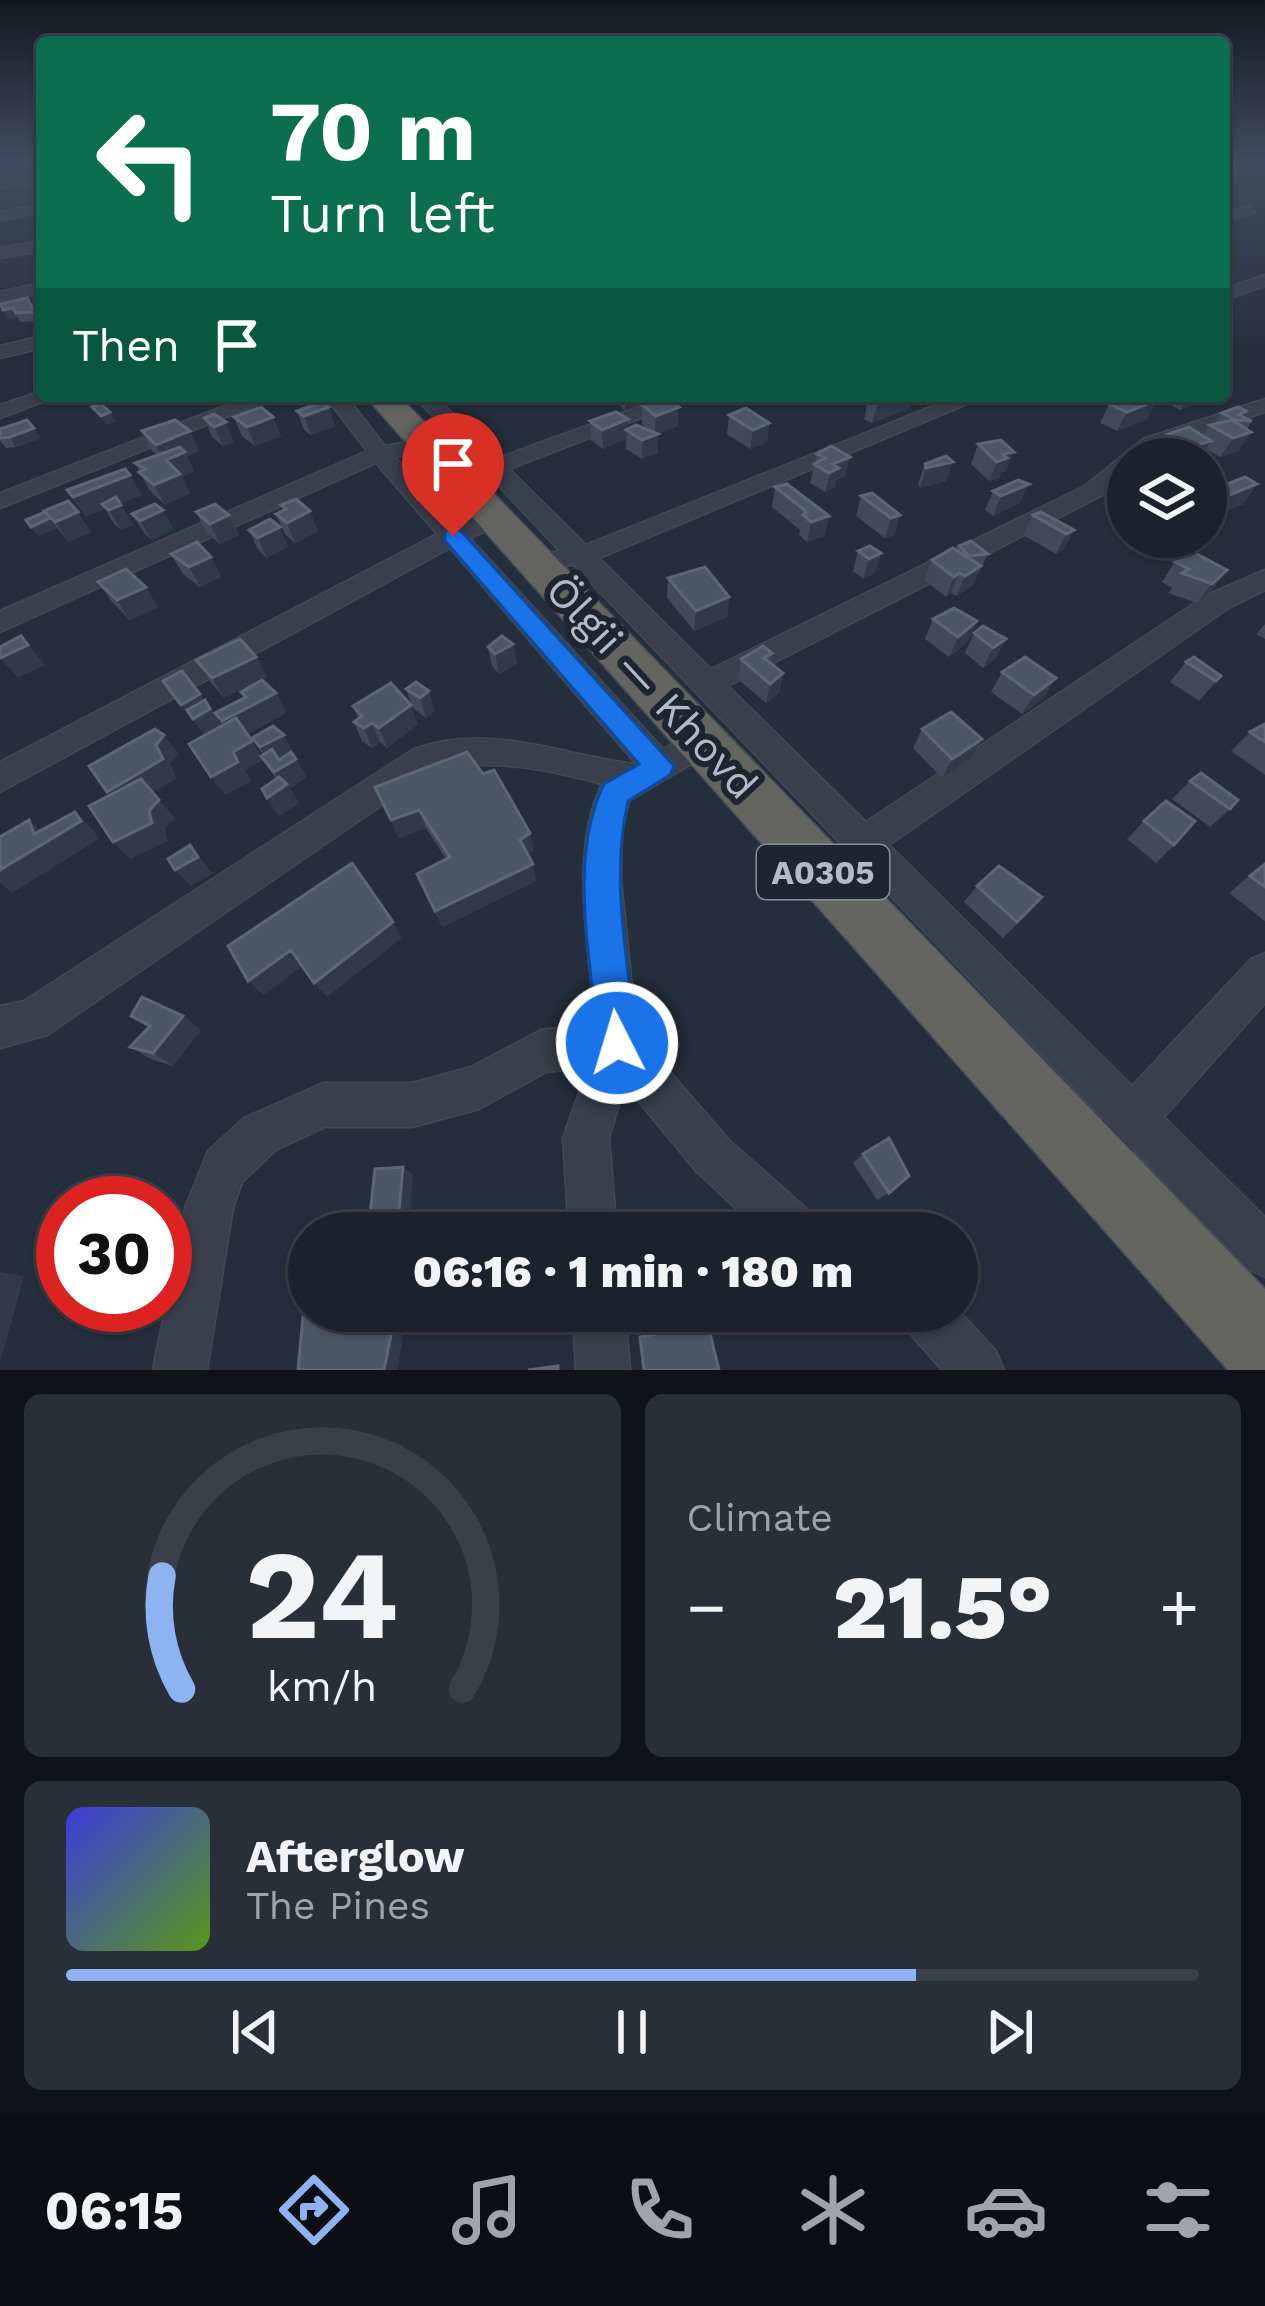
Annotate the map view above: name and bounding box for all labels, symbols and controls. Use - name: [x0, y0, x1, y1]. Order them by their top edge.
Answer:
- text: 70 m: [270, 82, 476, 180]
- icon: left: [72, 84, 228, 240]
- text: Turn left: [270, 182, 495, 245]
- icon: arrive: [204, 312, 270, 378]
- text: Then: [72, 319, 180, 372]
- pin: [402, 413, 504, 536]
- icon: arrive: [420, 431, 486, 497]
- map controls: [1107, 438, 1227, 558]
- button: layers: [1107, 438, 1227, 558]
- street label: Ölgii — Khovd: [536, 565, 768, 809]
- road number: A0305: [757, 845, 889, 899]
- position arrow: [554, 980, 680, 1106]
- speed limit sign: 30: [36, 1176, 192, 1332]
- text: 06:16 · 1 min · 180 m: [413, 1245, 853, 1298]
- text: Climate: [687, 1495, 833, 1540]
- text: 24: [245, 1522, 399, 1668]
- text: 21.5°: [833, 1554, 1052, 1660]
- text: −: [687, 1569, 726, 1646]
- text: +: [1159, 1569, 1199, 1646]
- text: km/h: [267, 1660, 377, 1710]
- text: Afterglow: [246, 1830, 465, 1883]
- text: The Pines: [246, 1883, 430, 1928]
- icon: previous: [222, 1999, 288, 2065]
- icon: pause: [599, 1999, 665, 2065]
- icon: next: [977, 1999, 1043, 2065]
- icon: directions: [272, 2168, 356, 2252]
- icon: music: [445, 2168, 529, 2252]
- icon: phone: [618, 2168, 702, 2252]
- icon: climate: [791, 2168, 875, 2252]
- icon: car: [964, 2168, 1048, 2252]
- icon: filters: [1136, 2168, 1220, 2252]
- text: 06:15: [44, 2179, 184, 2242]

